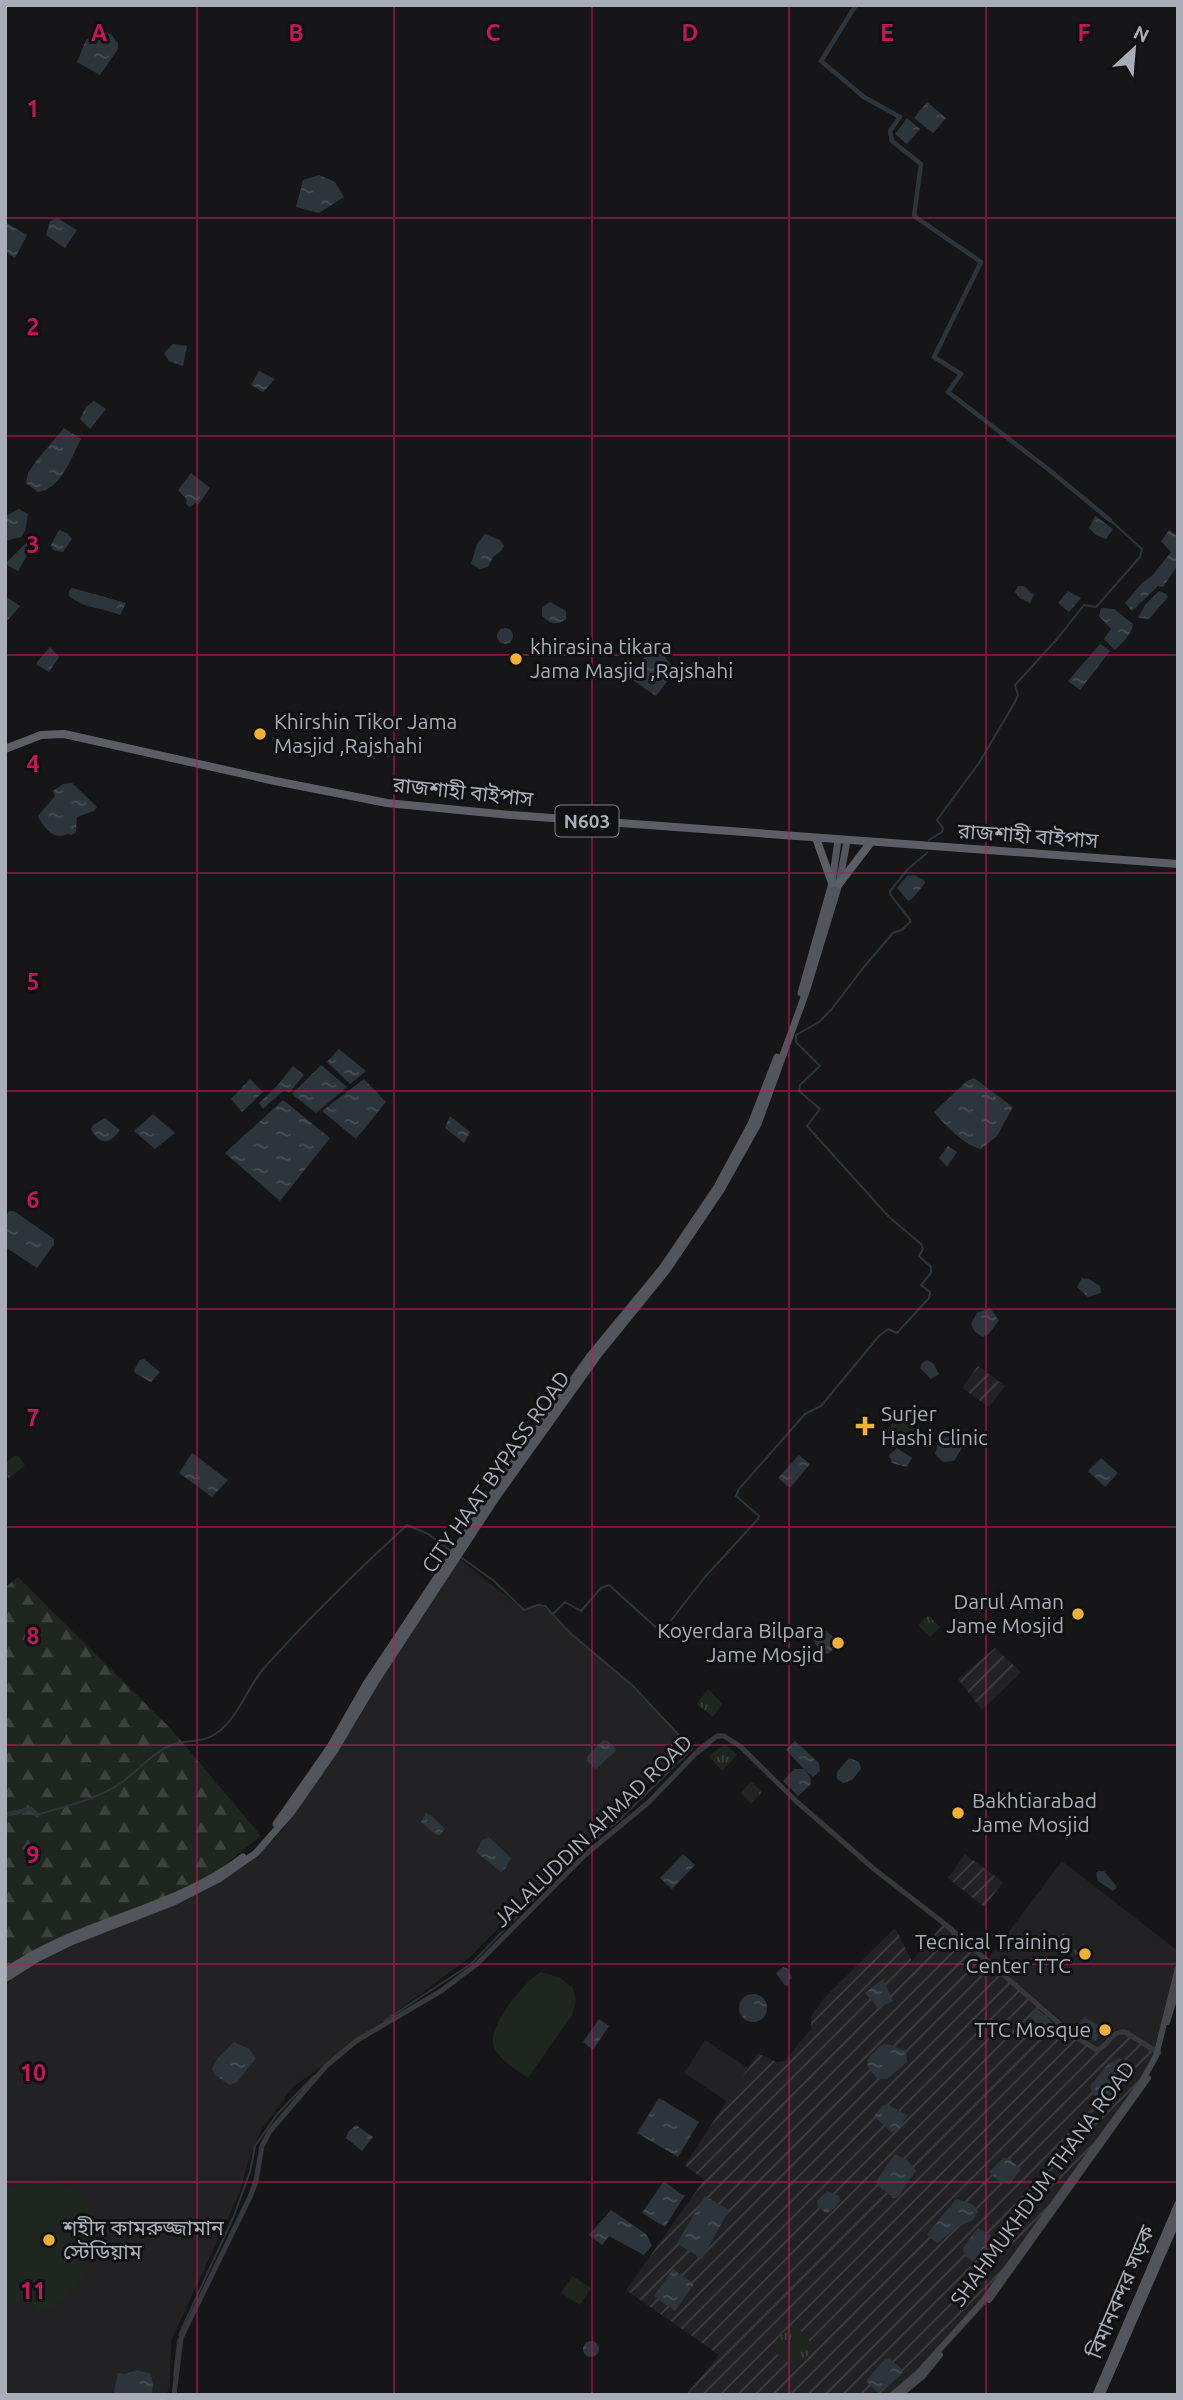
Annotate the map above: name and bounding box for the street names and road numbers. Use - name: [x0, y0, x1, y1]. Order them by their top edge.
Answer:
- street label: রাজশাহী বাইপাস: [391, 772, 535, 810]
- road number: N603: [556, 806, 618, 836]
- street label: রাজশাহী বাইপাস: [956, 818, 1100, 852]
- street label: CITY HAAT BYPASS ROAD: [416, 1366, 574, 1577]
- street label: JALALUDDIN AHMAD ROAD: [488, 1729, 696, 1931]
- street label: SHAHMUKHDUM THANA ROAD: [945, 2056, 1139, 2311]
- street label: বিমানবন্দর সড়ক: [1081, 2221, 1159, 2363]

